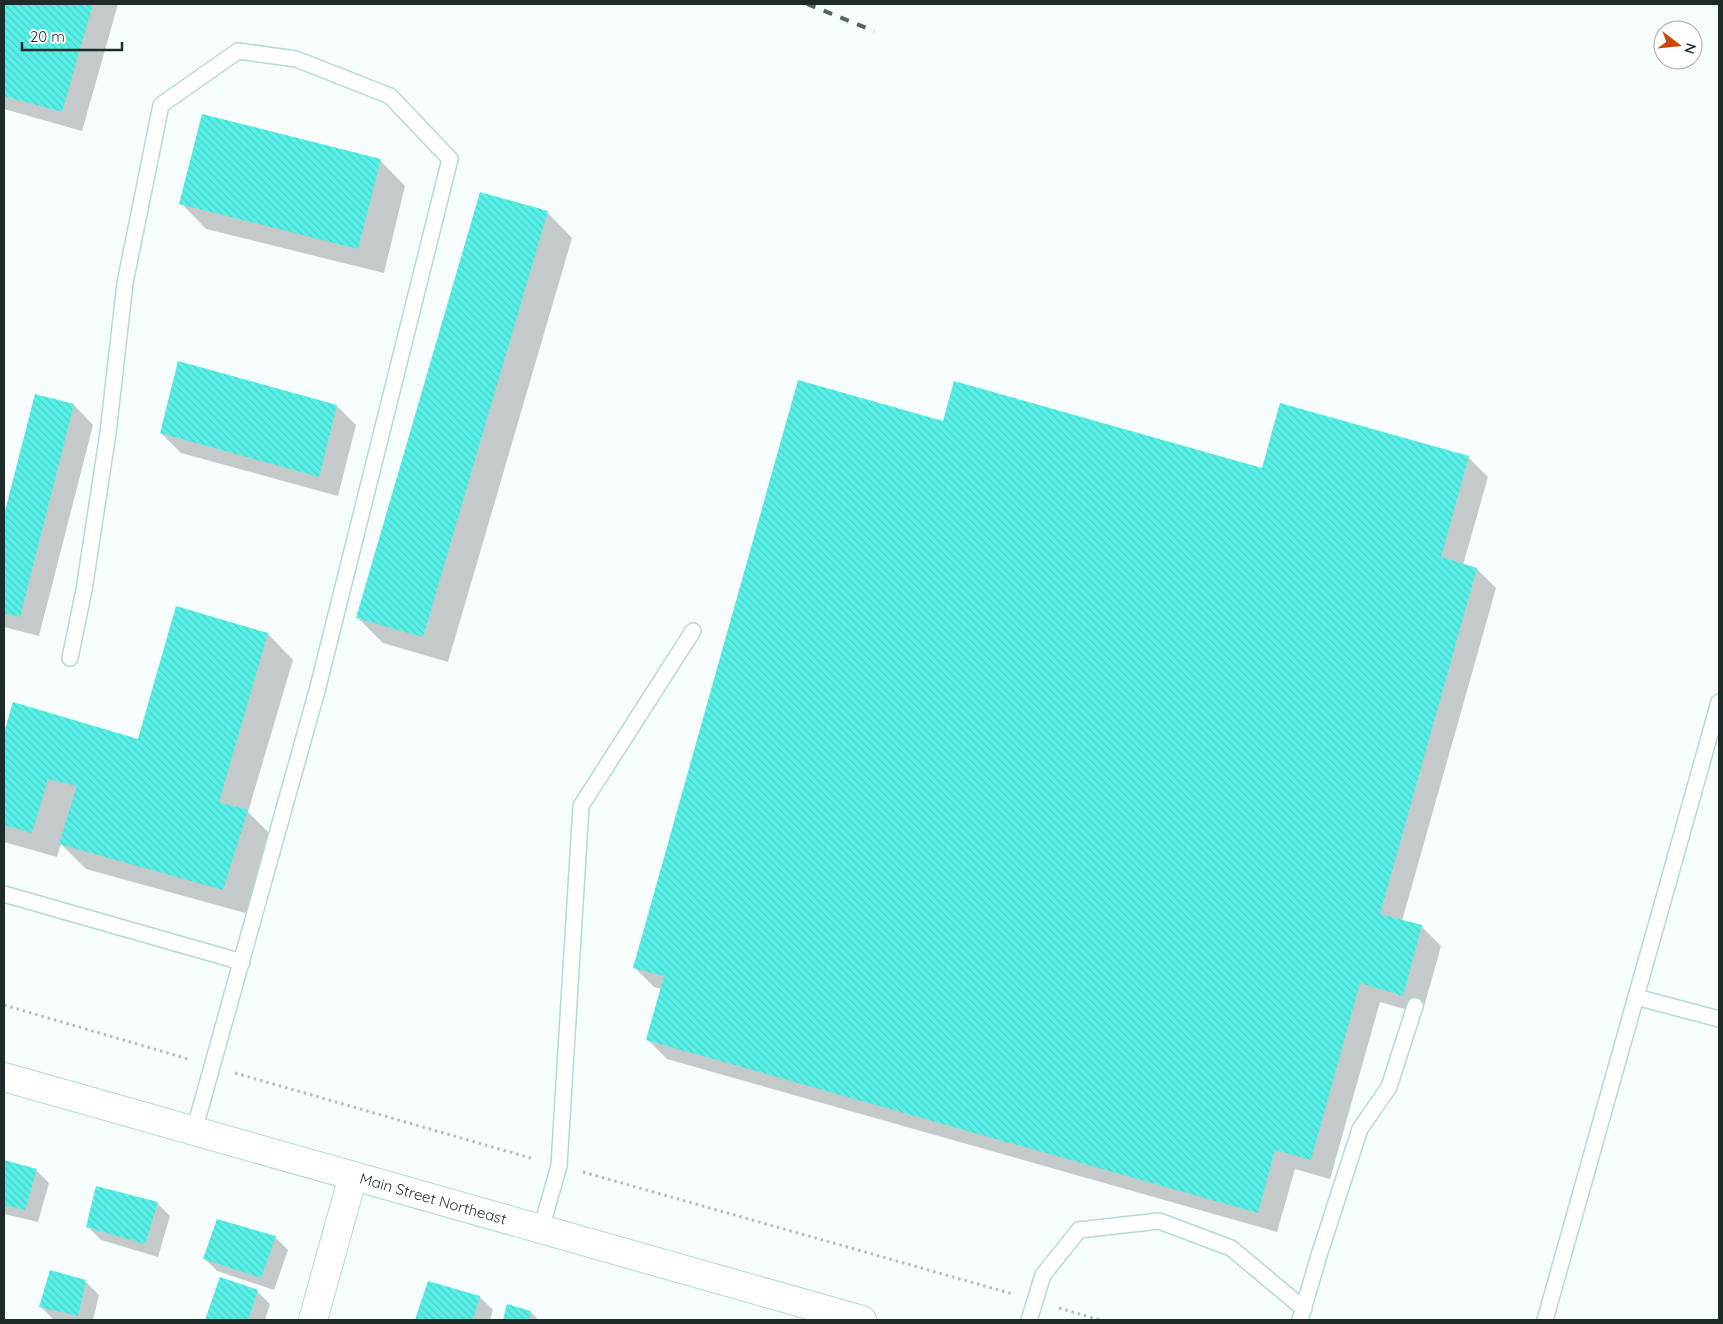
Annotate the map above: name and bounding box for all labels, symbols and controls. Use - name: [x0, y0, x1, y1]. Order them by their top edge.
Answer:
- scale bar: [22, 20, 122, 52]
- north arrow: [1653, 20, 1703, 70]
- text: 20 m: [30, 27, 65, 46]
- text: N: [1680, 41, 1701, 56]
- street label: Main Street Northeast: [358, 1168, 509, 1229]

